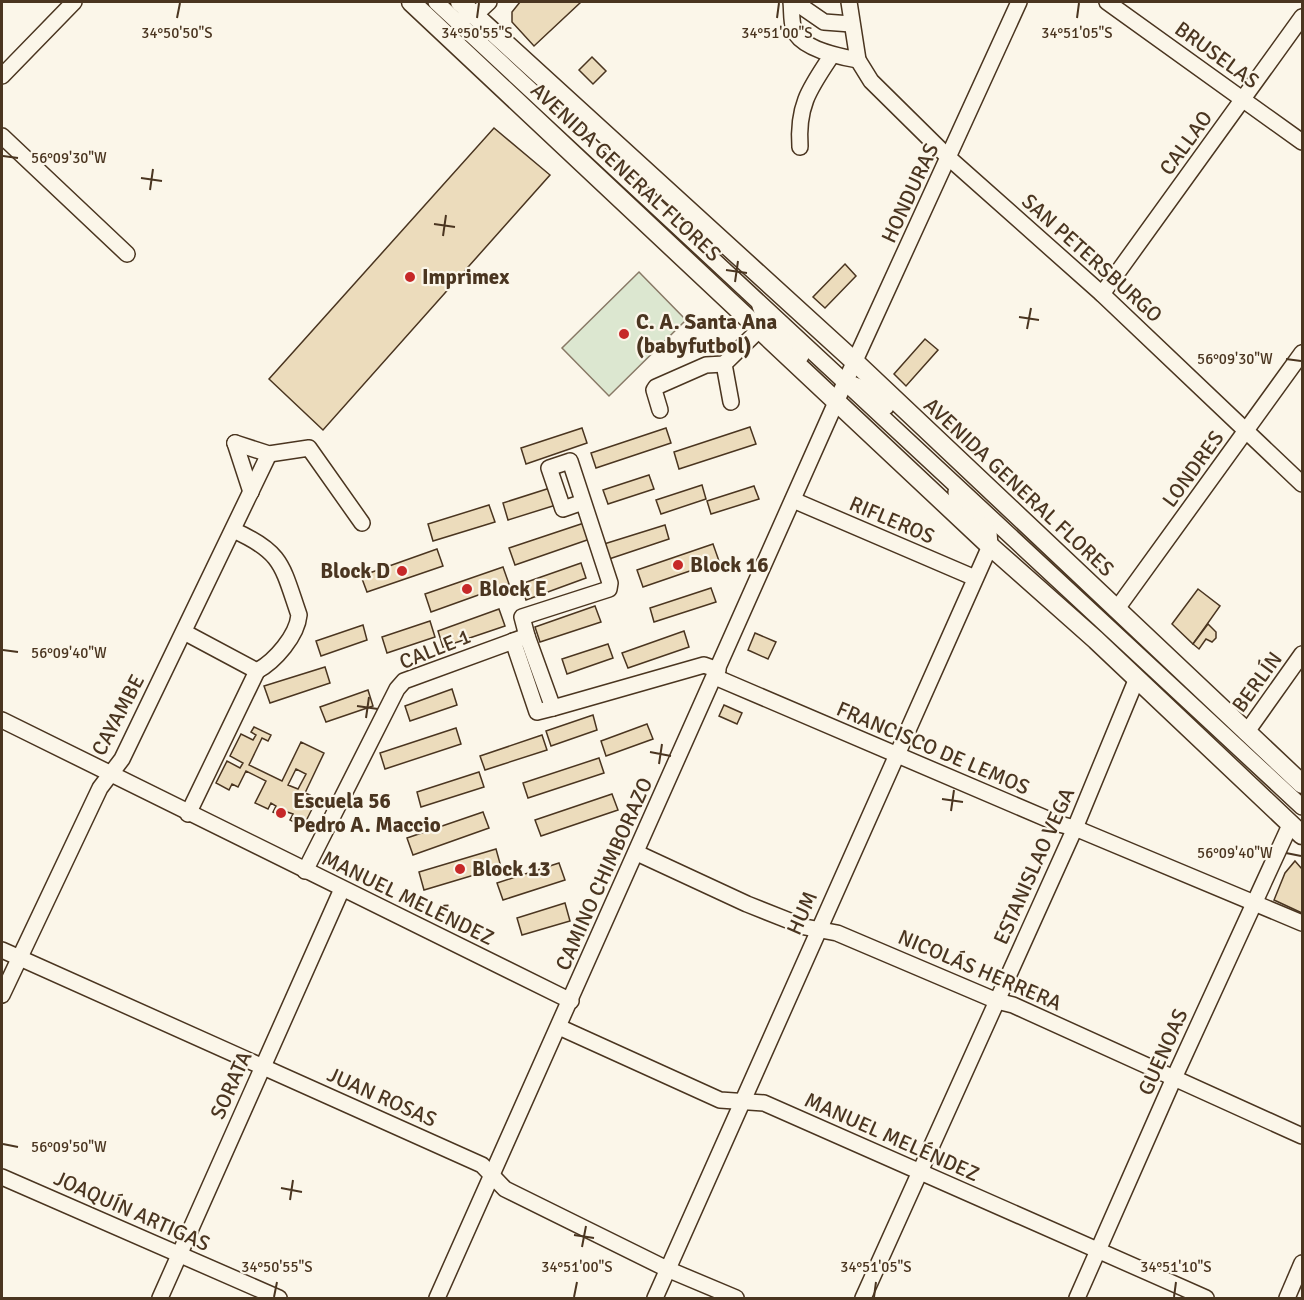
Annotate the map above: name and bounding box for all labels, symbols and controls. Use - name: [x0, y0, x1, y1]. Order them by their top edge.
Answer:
- street label: BRUSELAS: [1170, 16, 1264, 94]
- text: 34°50'50"S: [141, 24, 213, 42]
- text: 34°50'55"S: [441, 24, 513, 42]
- text: 34°51'00"S: [741, 24, 813, 42]
- text: 34°51'05"S: [1041, 24, 1113, 42]
- street label: AVENIDA GENERAL FLORES: [525, 77, 727, 267]
- street label: CALLAO: [1154, 106, 1218, 180]
- street label: HONDURAS: [876, 139, 944, 247]
- text: 56°09'30"W: [31, 149, 107, 167]
- street label: SAN PETERSBURGO: [1016, 188, 1168, 328]
- place label: Imprimex: [422, 264, 510, 290]
- marker: Imprimex: [403, 270, 417, 284]
- place label: C. A. Santa Ana (babyfutbol): [636, 309, 778, 359]
- marker: C. A. Santa Ana (babyfutbol): [617, 327, 631, 341]
- text: 56°09'30"W: [1197, 350, 1273, 368]
- street label: AVENIDA GENERAL FLORES: [918, 392, 1120, 582]
- street label: LONDRES: [1157, 426, 1229, 512]
- street label: RIFLEROS: [845, 490, 939, 550]
- place label: Block 16: [690, 552, 768, 578]
- place label: Block D: [320, 558, 390, 584]
- marker: Block 16: [671, 558, 685, 572]
- marker: Block D: [395, 564, 409, 578]
- place label: Block E: [479, 576, 547, 602]
- marker: Block E: [460, 582, 474, 596]
- street label: CALLE 1: [395, 623, 475, 675]
- text: 56°09'40"W: [31, 644, 107, 662]
- street label: BERLÍN: [1226, 647, 1288, 717]
- street label: CAYAMBE: [86, 670, 150, 760]
- street label: FRANCISCO DE LEMOS: [833, 696, 1033, 800]
- street label: CAMINO CHIMBORAZO: [550, 774, 658, 974]
- street label: ESTANISLAO VEGA: [988, 783, 1080, 948]
- place label: Escuela 56 Pedro A. Maccio: [293, 788, 441, 838]
- marker: Escuela 56 Pedro A. Maccio: [274, 806, 288, 820]
- text: 56°09'40"W: [1197, 844, 1273, 862]
- street label: MANUEL MELÉNDEZ: [318, 845, 498, 951]
- place label: Block 13: [472, 856, 550, 882]
- marker: Block 13: [453, 862, 467, 876]
- street label: HUM: [781, 887, 823, 939]
- street label: NICOLÁS HERRERA: [894, 924, 1066, 1016]
- street label: GUENOAS: [1132, 1005, 1194, 1099]
- street label: SORATA: [205, 1047, 257, 1123]
- street label: JUAN ROSAS: [323, 1061, 441, 1133]
- street label: MANUEL MELÉNDEZ: [801, 1087, 983, 1187]
- text: 56°09'50"W: [31, 1138, 107, 1156]
- street label: JOAQUÍN ARTIGAS: [50, 1165, 214, 1257]
- text: 34°50'55"S: [241, 1258, 313, 1276]
- text: 34°51'00"S: [541, 1258, 613, 1276]
- text: 34°51'05"S: [840, 1258, 912, 1276]
- text: 34°51'10"S: [1140, 1258, 1212, 1276]

